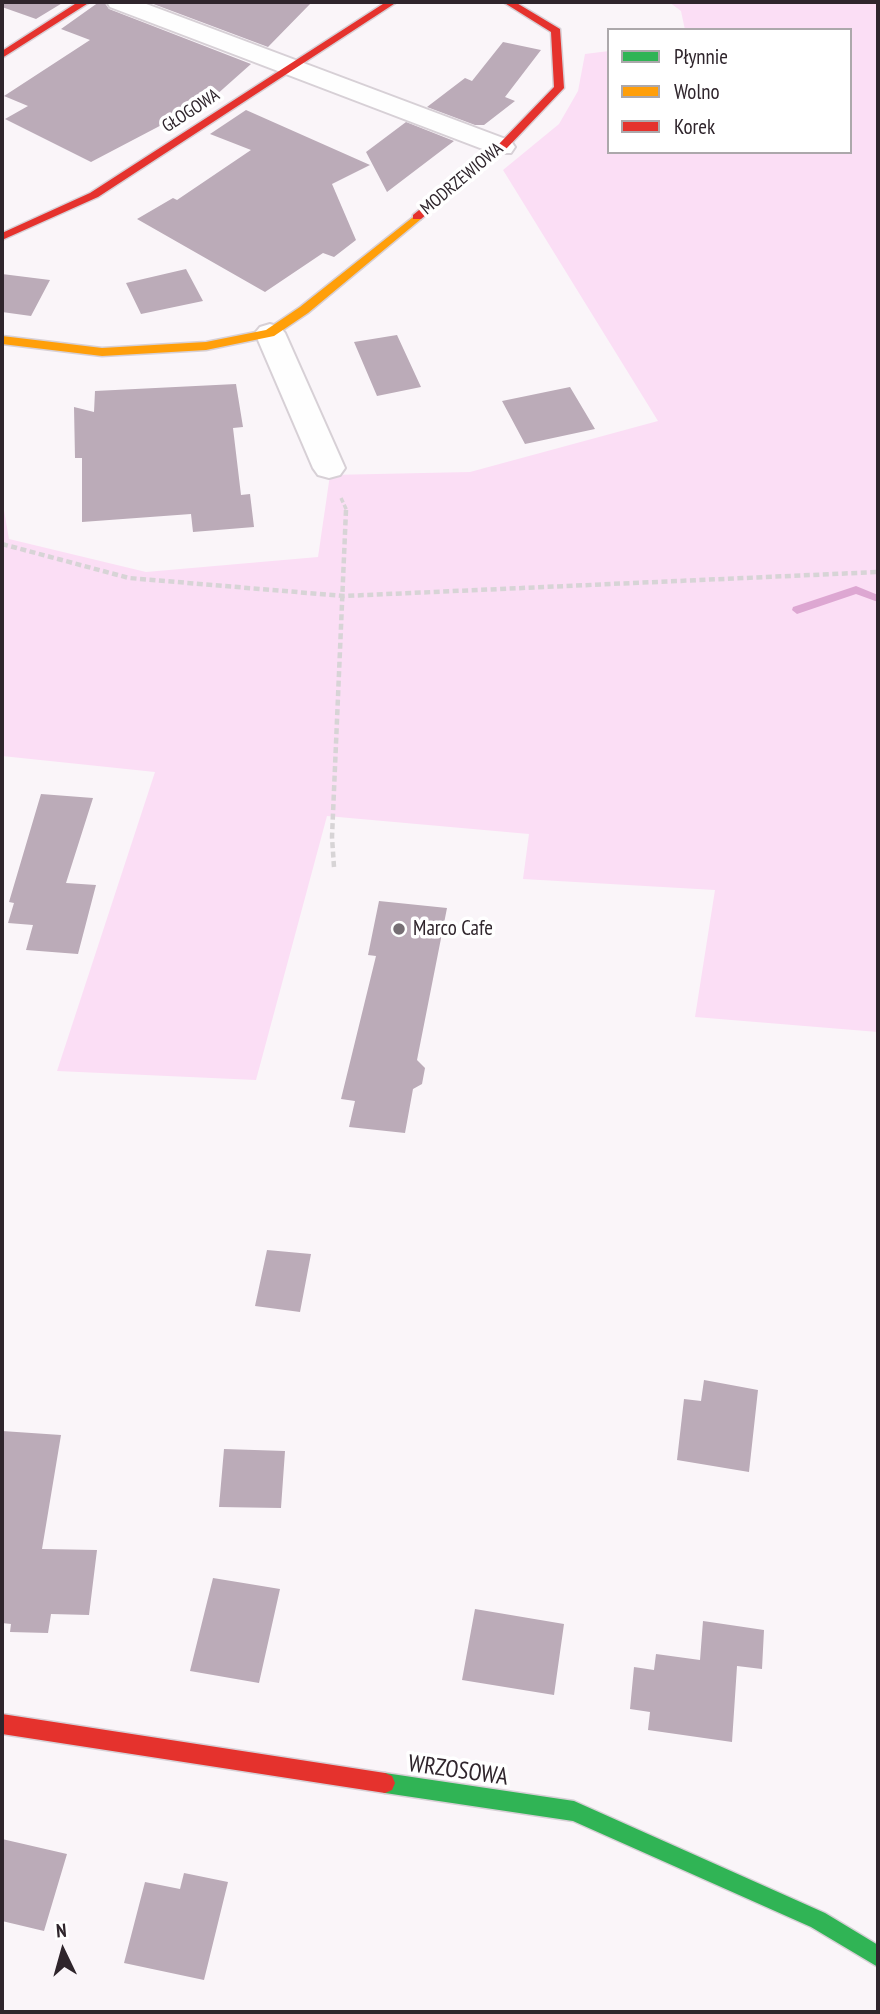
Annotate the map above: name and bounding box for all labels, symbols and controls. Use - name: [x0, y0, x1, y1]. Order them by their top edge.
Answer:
- legend: [607, 28, 852, 154]
- text: Płynnie: [674, 43, 728, 70]
- text: Wolno: [674, 78, 720, 105]
- street label: GŁOGOWA: [158, 85, 224, 137]
- text: Korek: [674, 113, 715, 140]
- street label: MODRZEWIOWA: [416, 138, 508, 220]
- place label: Marco Cafe: [413, 916, 493, 942]
- marker: Marco Cafe: [391, 921, 407, 937]
- street label: WRZOSOWA: [406, 1750, 510, 1792]
- north arrow: [28, 1916, 98, 1986]
- text: N: [55, 1918, 67, 1942]

